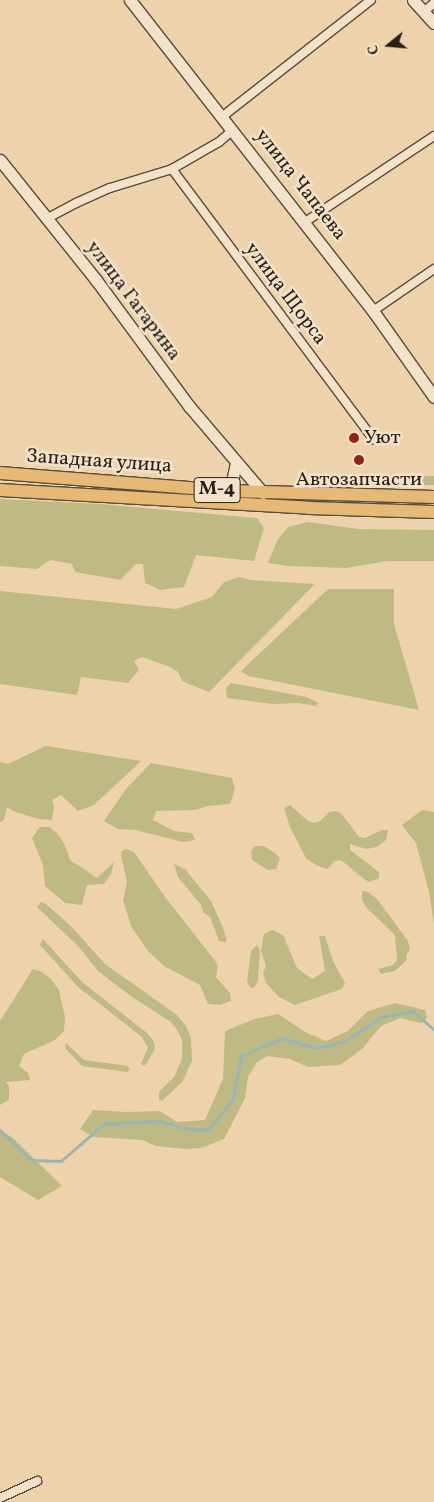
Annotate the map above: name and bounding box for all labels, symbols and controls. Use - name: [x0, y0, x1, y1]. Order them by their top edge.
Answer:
- north arrow: [364, 20, 414, 70]
- text: С: [364, 42, 385, 57]
- street label: улица Чапаева: [249, 125, 351, 245]
- street label: улица Гагарина: [80, 236, 186, 366]
- street label: улица Щорса: [239, 238, 331, 350]
- place label: Уют: [364, 426, 401, 450]
- marker: Уют: [348, 432, 360, 444]
- street label: Западная улица: [25, 445, 173, 479]
- marker: Автозапчасти: [353, 454, 365, 466]
- place label: Автозапчасти: [296, 468, 422, 492]
- road number: М-4: [193, 474, 241, 506]

